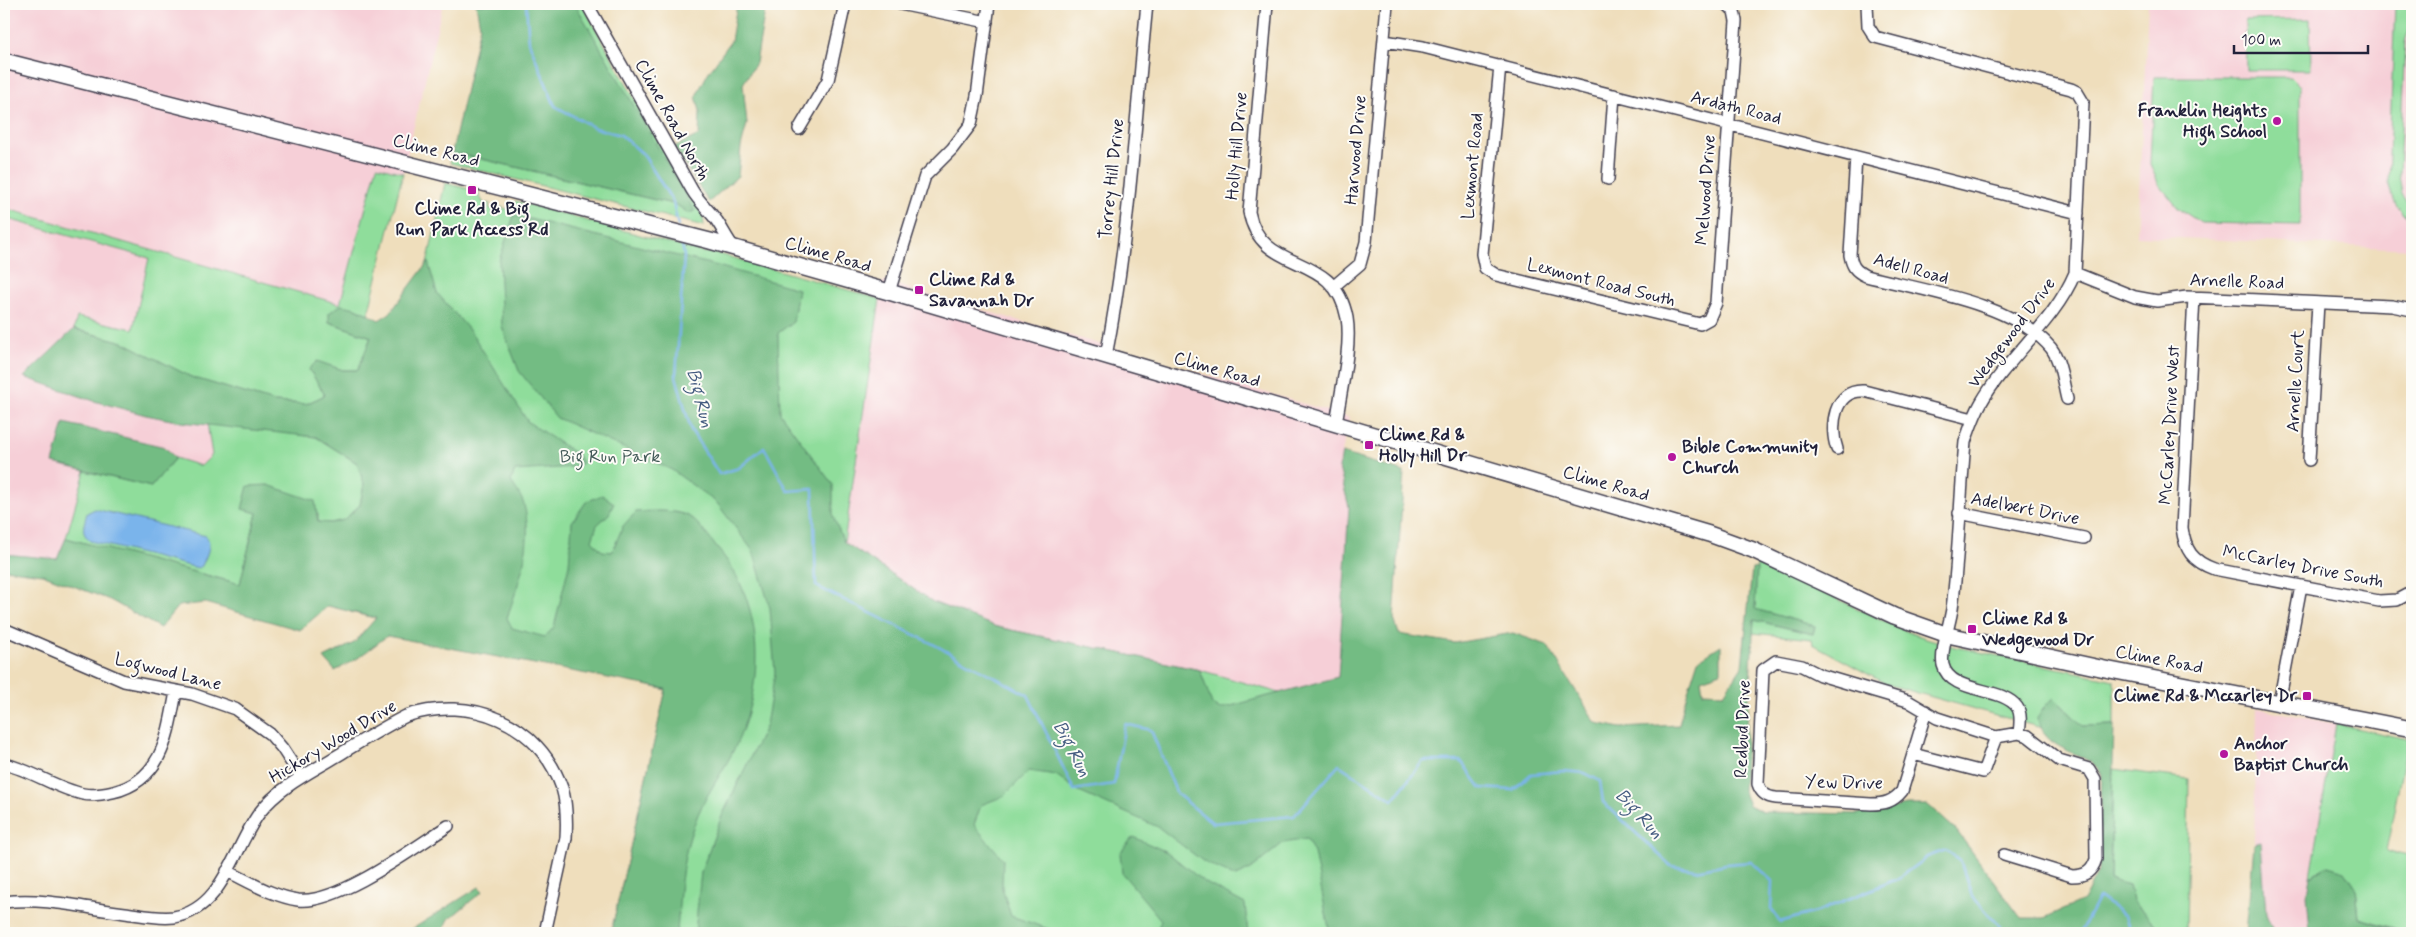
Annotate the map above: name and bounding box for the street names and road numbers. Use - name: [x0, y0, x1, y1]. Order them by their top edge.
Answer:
- street label: Clime Road North: [629, 55, 715, 185]
- street label: Ardath Road: [1688, 85, 1784, 131]
- street label: Holly Hill Drive: [1220, 91, 1254, 201]
- street label: Harwood Drive: [1339, 94, 1373, 206]
- street label: Lexmont Road: [1456, 112, 1490, 220]
- street label: Torrey Hill Drive: [1094, 117, 1130, 241]
- street label: Clime Road: [390, 129, 482, 173]
- street label: Melwood Drive: [1690, 134, 1722, 246]
- street label: Clime Road: [782, 231, 874, 279]
- street label: Adell Road: [1871, 247, 1951, 291]
- street label: Lexmont Road South: [1524, 253, 1678, 313]
- street label: Arnelle Road: [2189, 268, 2285, 296]
- street label: Wedgewood Drive: [1963, 273, 2062, 394]
- street label: Arnelle Court: [2281, 329, 2311, 433]
- street label: McCarley Drive West: [2154, 344, 2186, 505]
- street label: Clime Road: [1171, 346, 1263, 394]
- street label: Clime Road: [1560, 460, 1652, 508]
- street label: Adelbert Drive: [1969, 487, 2081, 531]
- street label: McCarley Drive South: [2220, 540, 2386, 594]
- street label: Clime Road: [2113, 640, 2205, 680]
- street label: Logwood Lane: [112, 647, 224, 699]
- street label: Redbud Drive: [1729, 680, 1757, 778]
- street label: Hickory Wood Drive: [265, 694, 401, 790]
- street label: Yew Drive: [1805, 770, 1883, 796]

